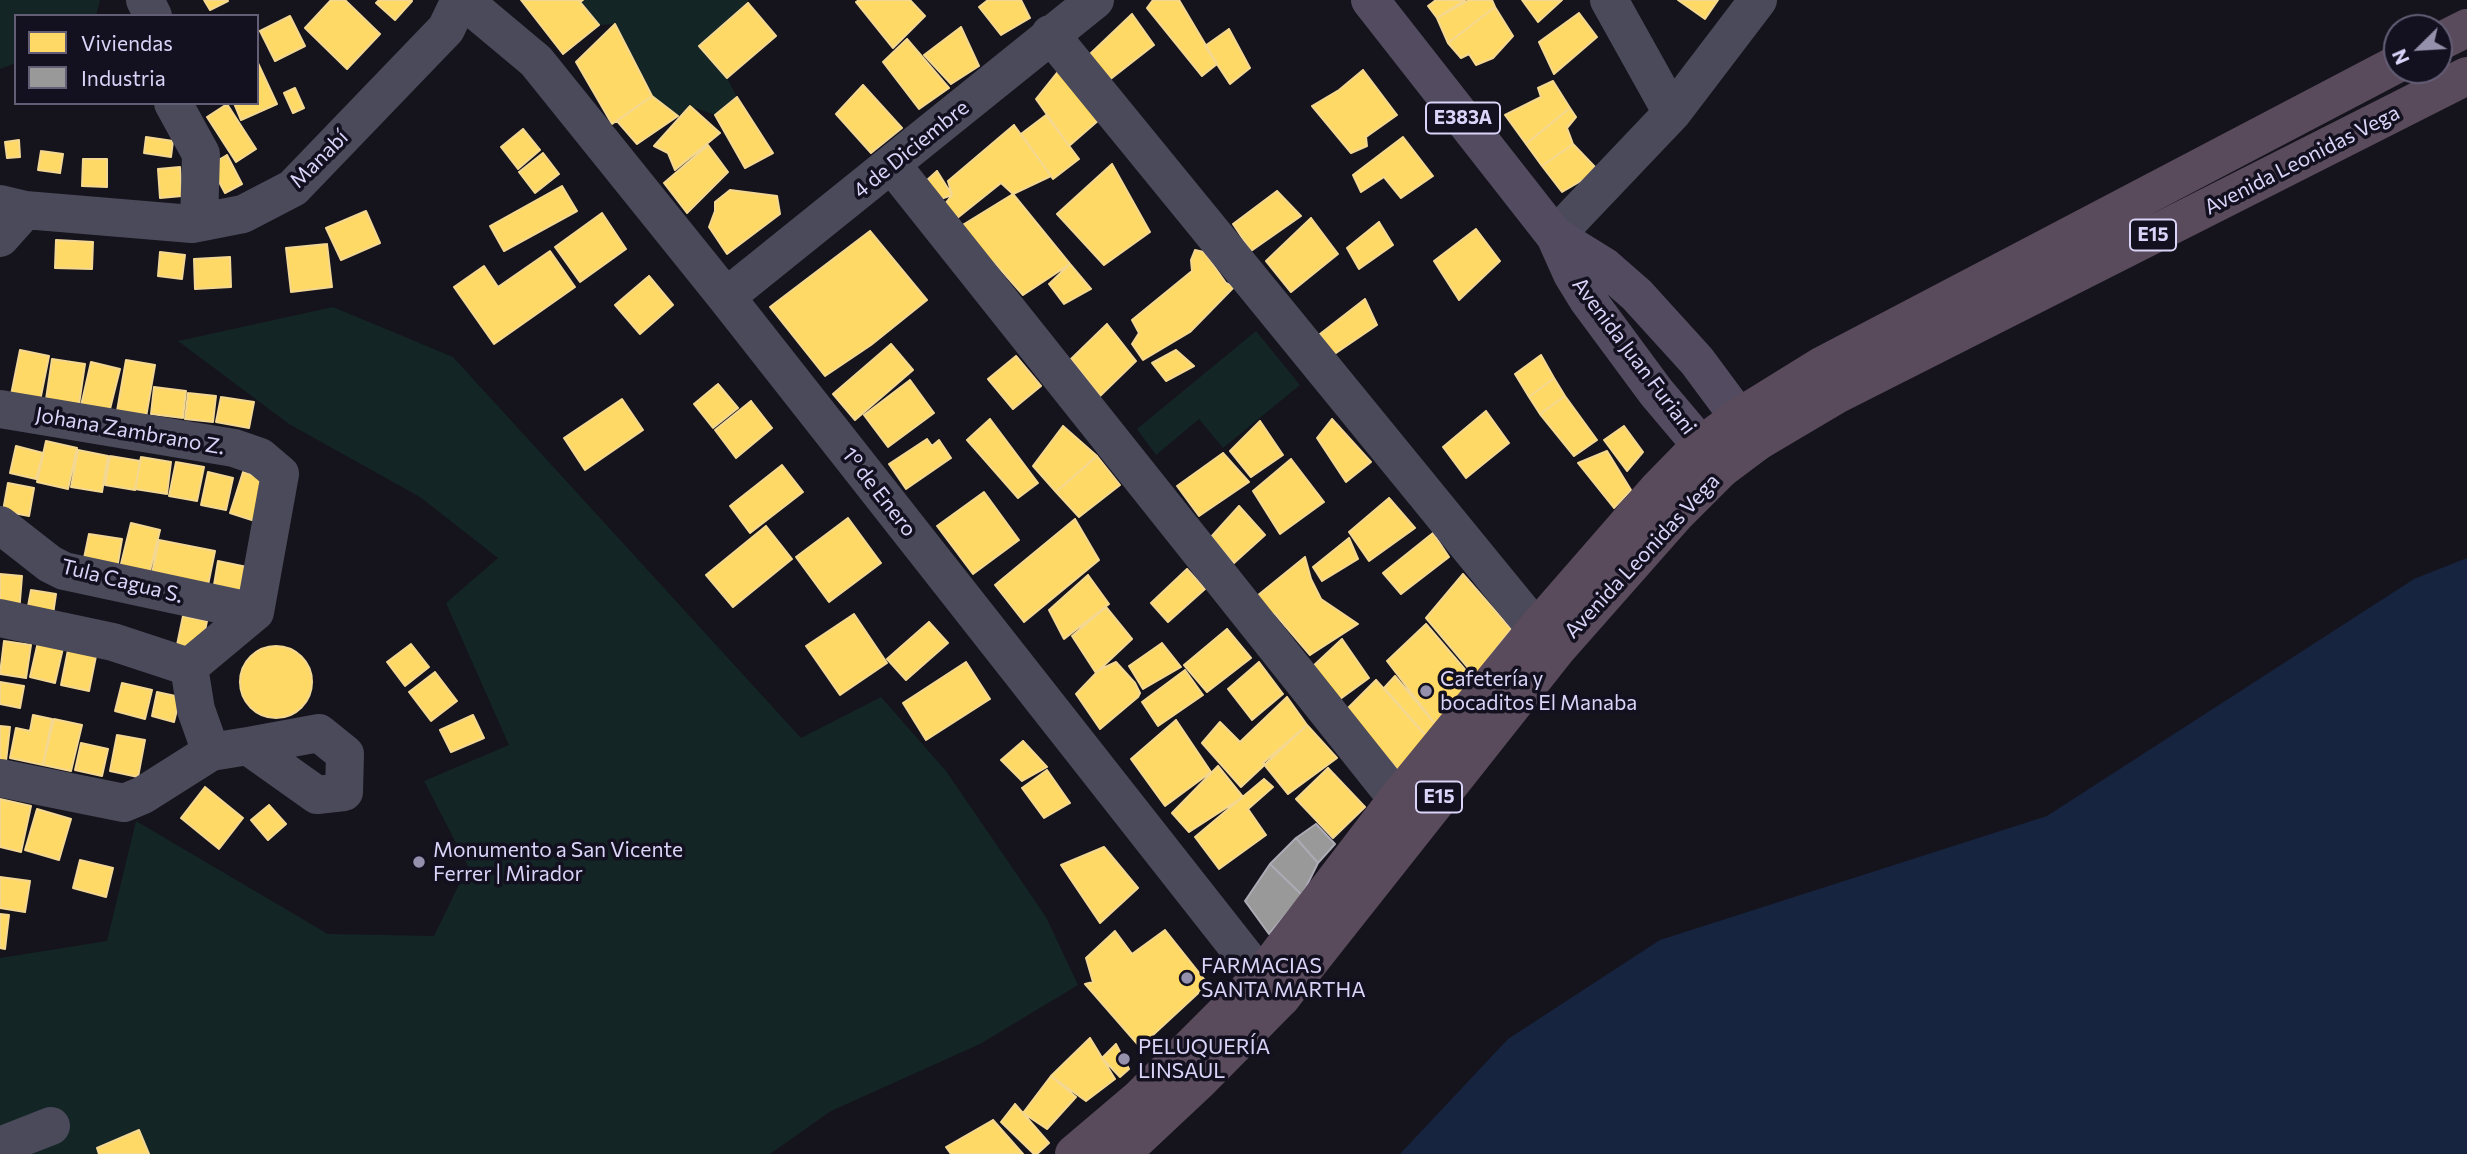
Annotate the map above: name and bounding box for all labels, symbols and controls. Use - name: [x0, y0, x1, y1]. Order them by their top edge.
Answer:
- legend: [14, 14, 259, 105]
- north arrow: [2383, 14, 2453, 84]
- text: Viviendas: [81, 30, 173, 55]
- text: N: [2387, 46, 2414, 68]
- text: Industria: [81, 65, 166, 90]
- street label: 4 de Diciembre: [848, 95, 974, 203]
- street label: Avenida Leonidas Vega: [2200, 100, 2404, 220]
- road number: E383A: [1426, 102, 1500, 134]
- street label: Manabí: [285, 125, 353, 193]
- road number: E15: [2130, 219, 2176, 250]
- street label: Avenida Juan Furiani: [1567, 272, 1701, 440]
- street label: Johana Zambrano Z.: [34, 402, 226, 460]
- street label: 1º de Enero: [836, 443, 922, 541]
- street label: Avenida Leonidas Vega: [1559, 469, 1725, 643]
- street label: Tula Cagua S.: [59, 554, 185, 608]
- place label: Cafetería y bocaditos El Manaba: [1440, 666, 1637, 716]
- marker: Cafetería y bocaditos El Manaba: [1418, 683, 1434, 699]
- road number: E15: [1416, 782, 1462, 812]
- place label: Monumento a San Vicente Ferrer | Mirador: [433, 837, 683, 887]
- marker: Monumento a San Vicente Ferrer | Mirador: [411, 854, 427, 870]
- place label: FARMACIAS SANTA MARTHA: [1201, 953, 1366, 1003]
- marker: FARMACIAS SANTA MARTHA: [1179, 970, 1195, 986]
- place label: PELUQUERÍA LINSAUL: [1138, 1034, 1270, 1084]
- marker: PELUQUERÍA LINSAUL: [1116, 1051, 1132, 1067]

